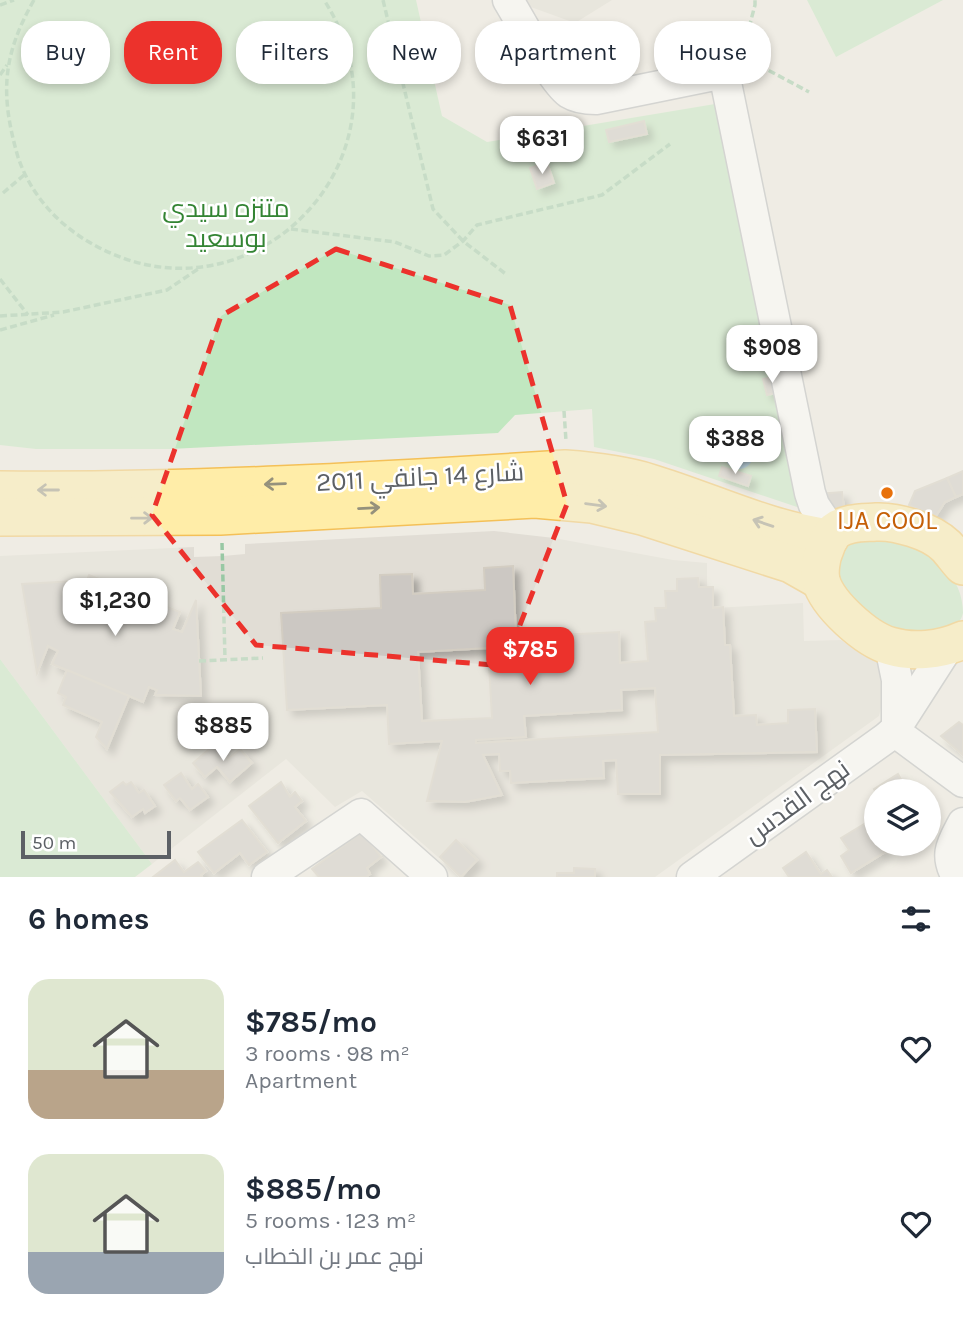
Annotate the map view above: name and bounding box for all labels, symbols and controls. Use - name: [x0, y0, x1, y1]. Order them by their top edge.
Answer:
- chip: Buy: [21, 21, 110, 84]
- chip: Rent: [124, 21, 222, 84]
- chip: Filters: [236, 21, 353, 84]
- chip: New: [367, 21, 461, 84]
- chip: Apartment: [475, 21, 640, 84]
- chip: House: [654, 21, 771, 84]
- pin: $631: [501, 116, 583, 176]
- text: $631: [516, 125, 568, 152]
- park label: متنزه سيدي بوسعيد: [162, 193, 290, 254]
- pin: $908: [731, 326, 813, 385]
- text: $908: [742, 334, 802, 361]
- pin: $388: [694, 416, 776, 476]
- text: $388: [705, 425, 765, 452]
- street label: شارع 14 جانفي 2011: [315, 456, 525, 503]
- one-way arrow: [264, 477, 287, 490]
- one-way arrow: [36, 483, 59, 497]
- marker: IJA COOL: [879, 485, 895, 501]
- one-way arrow: [584, 499, 607, 512]
- one-way arrow: [357, 501, 380, 514]
- place label: IJA COOL: [837, 505, 937, 536]
- one-way arrow: [130, 511, 153, 524]
- one-way arrow: [753, 516, 775, 528]
- pin: $1,230: [58, 578, 172, 638]
- text: $1,230: [79, 587, 151, 614]
- pin: $785: [489, 628, 571, 687]
- text: $785: [502, 636, 558, 663]
- pin: $885: [182, 704, 264, 763]
- text: $885: [194, 712, 252, 739]
- street label: نهج القدس: [738, 753, 856, 851]
- map controls: [864, 779, 941, 856]
- button: layers: [864, 779, 941, 856]
- scale bar: [21, 828, 172, 860]
- text: 50 m: [32, 832, 76, 854]
- icon: filters: [897, 900, 935, 938]
- text: 6 homes: [28, 901, 150, 937]
- text: $785/mo: [245, 1004, 377, 1040]
- icon: home: [84, 1007, 168, 1091]
- icon: heart: [897, 1030, 935, 1068]
- text: 3 rooms · 98 m²: [245, 1040, 410, 1067]
- text: Apartment: [245, 1067, 357, 1094]
- text: $885/mo: [245, 1171, 382, 1207]
- icon: home: [84, 1182, 168, 1266]
- icon: heart: [897, 1205, 935, 1243]
- text: 5 rooms · 123 m²: [245, 1207, 416, 1234]
- text: نهج عمر بن الخطاب: [245, 1243, 424, 1270]

